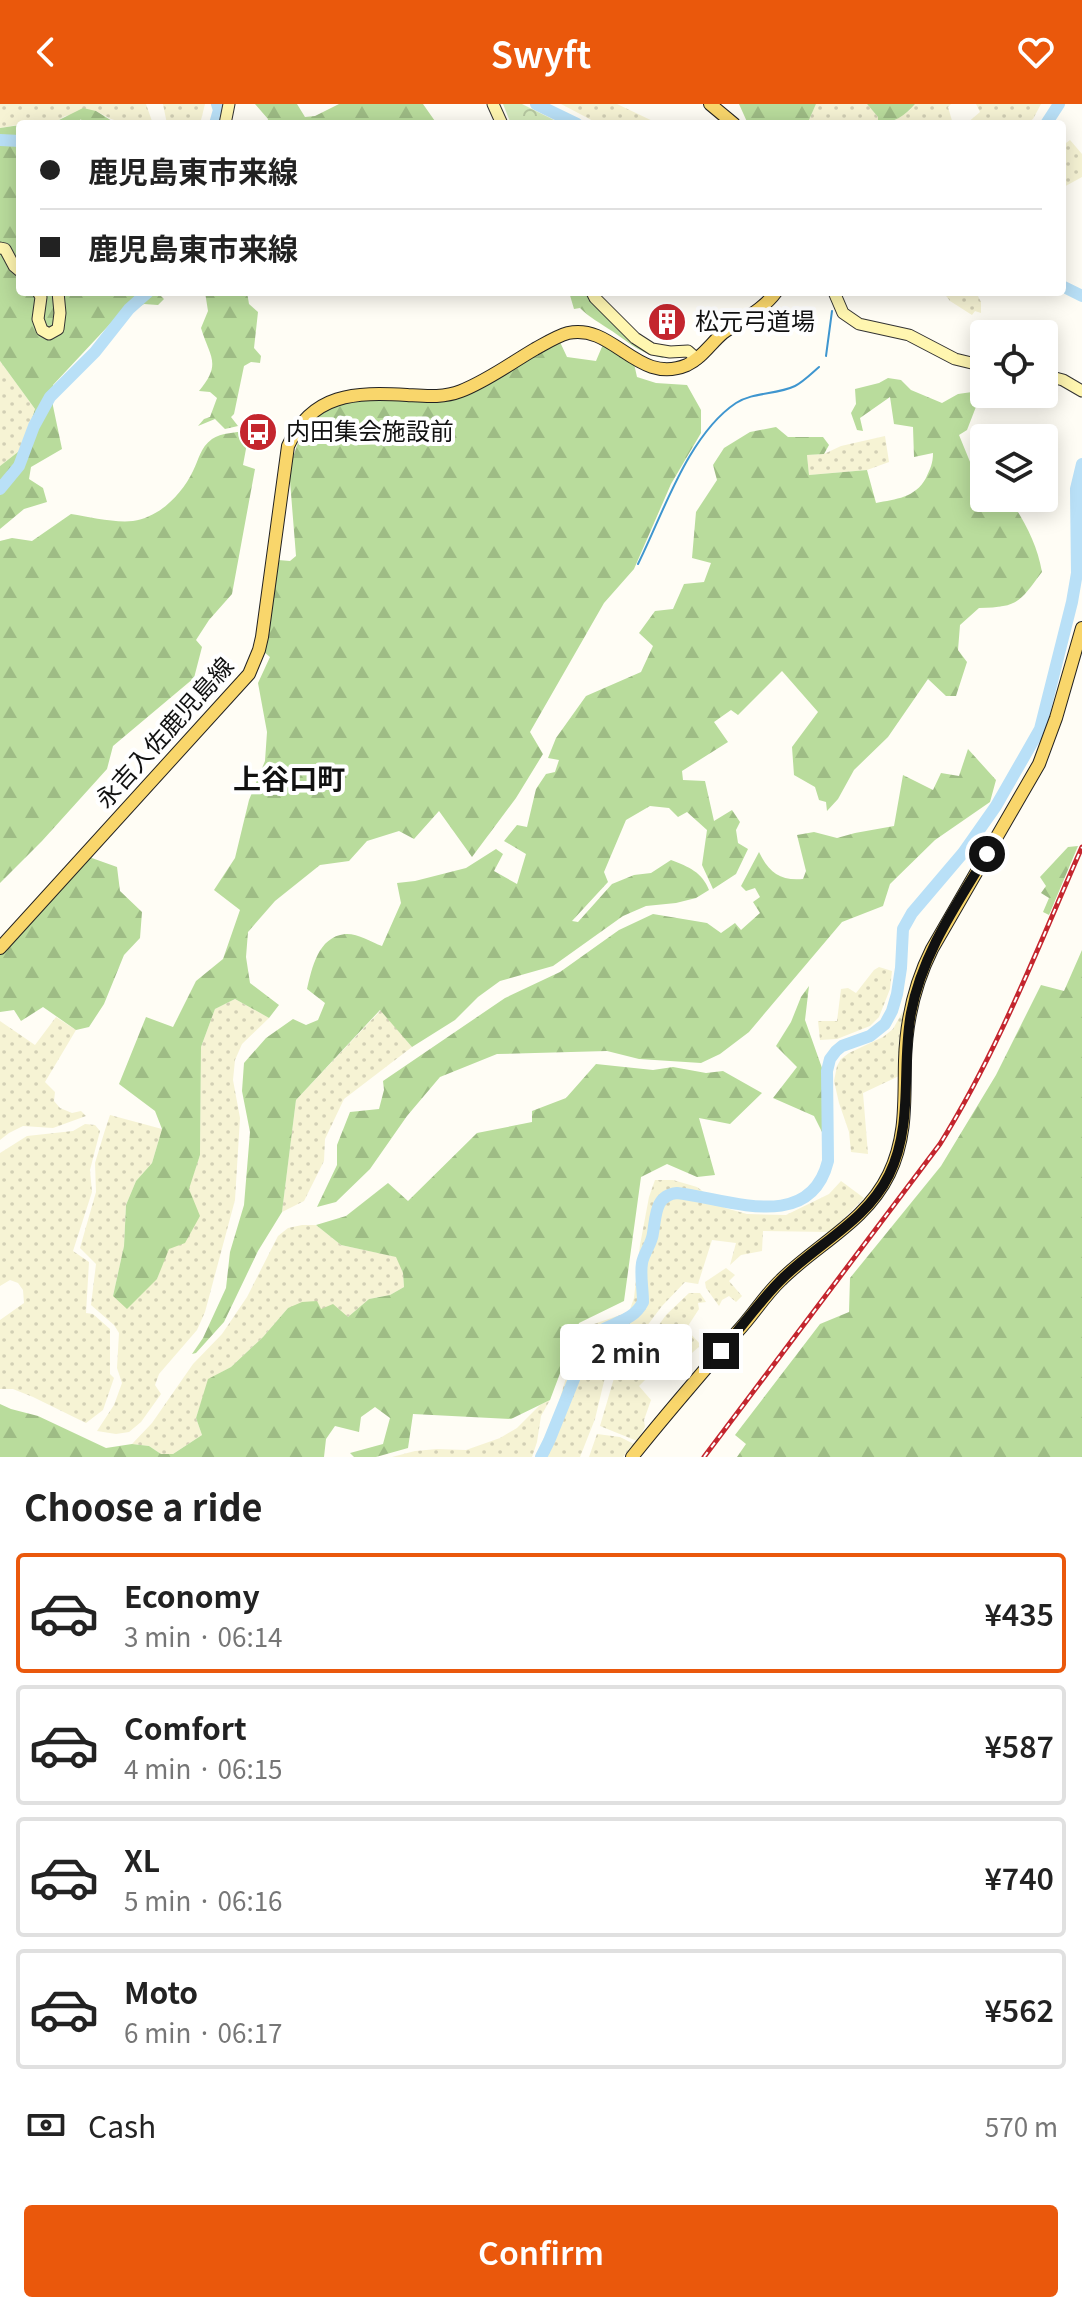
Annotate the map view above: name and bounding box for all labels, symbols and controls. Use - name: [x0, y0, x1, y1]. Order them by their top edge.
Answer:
- text: Swyft: [491, 26, 591, 78]
- icon: back: [24, 30, 68, 74]
- icon: heart: [1014, 30, 1058, 74]
- text: 鹿児島東市来線: [88, 148, 298, 192]
- text: 鹿児島東市来線: [88, 225, 298, 269]
- building icon: 松元弓道場: [646, 301, 688, 343]
- place label: 松元弓道場: [695, 302, 815, 337]
- map controls: [970, 320, 1058, 512]
- button: locate: [970, 320, 1058, 408]
- bus stop icon: 内田集会施設前: [237, 411, 279, 453]
- place label: 内田集会施設前: [286, 412, 454, 447]
- button: layers: [970, 424, 1058, 512]
- street label: 永吉入佐鹿児島線: [86, 648, 240, 814]
- district label: 上谷口町: [233, 757, 345, 797]
- route start: [969, 836, 1005, 872]
- callout: 2 min: [561, 1323, 693, 1379]
- text: 2 min: [591, 1333, 661, 1370]
- route end: [703, 1333, 739, 1369]
- text: Choose a ride: [24, 1479, 263, 1531]
- text: Economy: [124, 1573, 260, 1617]
- icon: car: [28, 1577, 100, 1649]
- text: ¥435: [984, 1591, 1054, 1635]
- text: 3 min · 06:14: [124, 1617, 283, 1654]
- text: Comfort: [124, 1705, 247, 1749]
- icon: car: [28, 1709, 100, 1781]
- text: ¥587: [984, 1723, 1054, 1767]
- text: 4 min · 06:15: [124, 1749, 283, 1786]
- text: XL: [124, 1837, 160, 1881]
- icon: car: [28, 1841, 100, 1913]
- text: ¥740: [984, 1855, 1054, 1899]
- text: 5 min · 06:16: [124, 1881, 283, 1918]
- text: Moto: [124, 1969, 198, 2013]
- icon: car: [28, 1973, 100, 2045]
- text: ¥562: [984, 1987, 1054, 2031]
- text: 6 min · 06:17: [124, 2013, 283, 2050]
- icon: cash: [24, 2103, 68, 2147]
- text: Cash: [88, 2103, 156, 2147]
- text: 570 m: [985, 2107, 1058, 2144]
- button: Confirm: [24, 2205, 1058, 2297]

